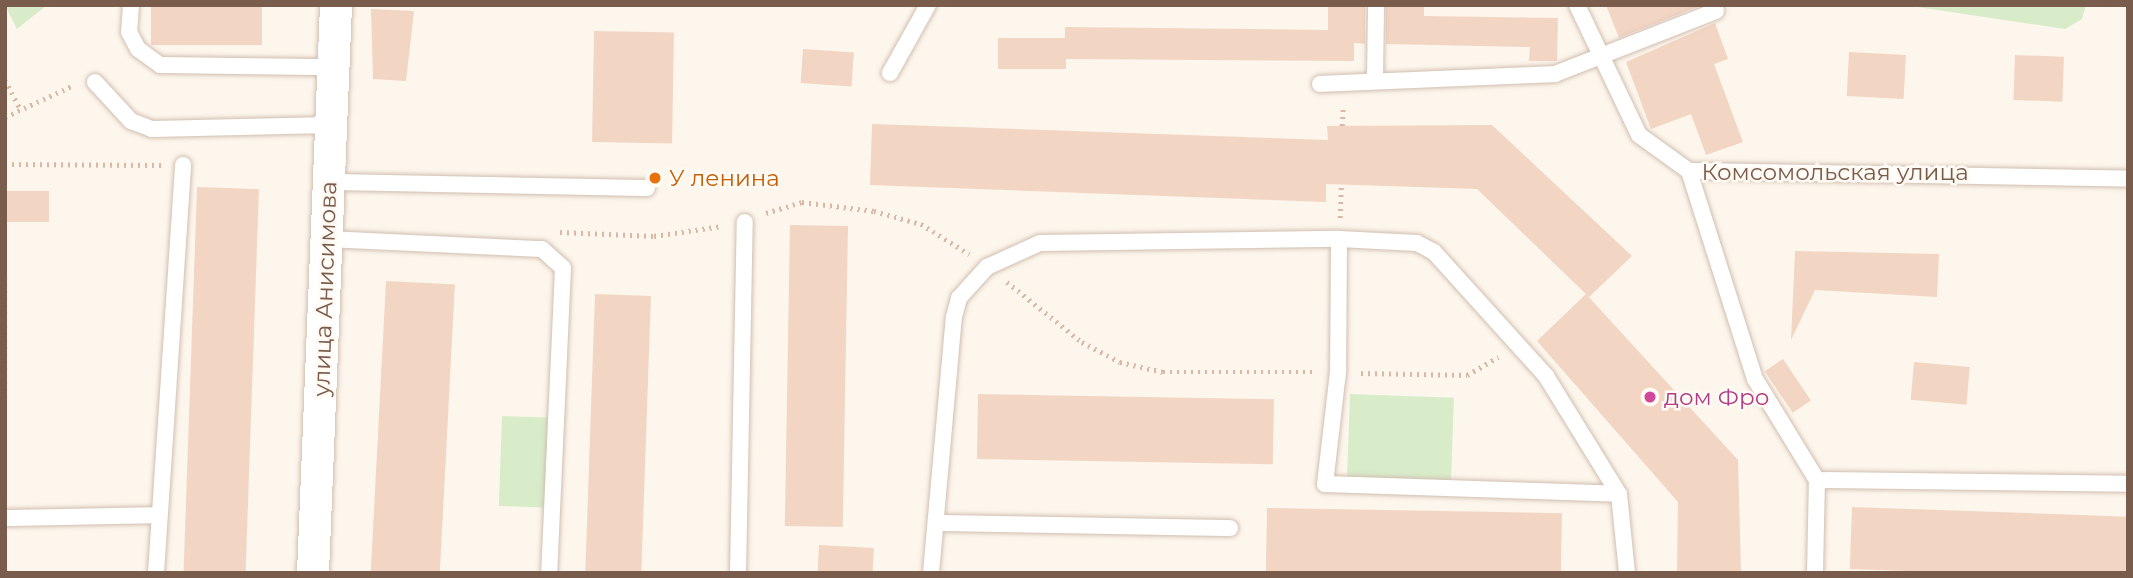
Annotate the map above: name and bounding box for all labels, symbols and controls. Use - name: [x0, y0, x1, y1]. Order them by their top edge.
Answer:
- street label: Комсомольская улица: [1701, 158, 1969, 186]
- place label: У ленина: [669, 164, 780, 192]
- marker: У ленина: [647, 170, 663, 186]
- street label: улица Анисимова: [307, 181, 343, 397]
- place label: дом Фро: [1664, 383, 1769, 411]
- marker: дом Фро: [1642, 389, 1658, 405]

